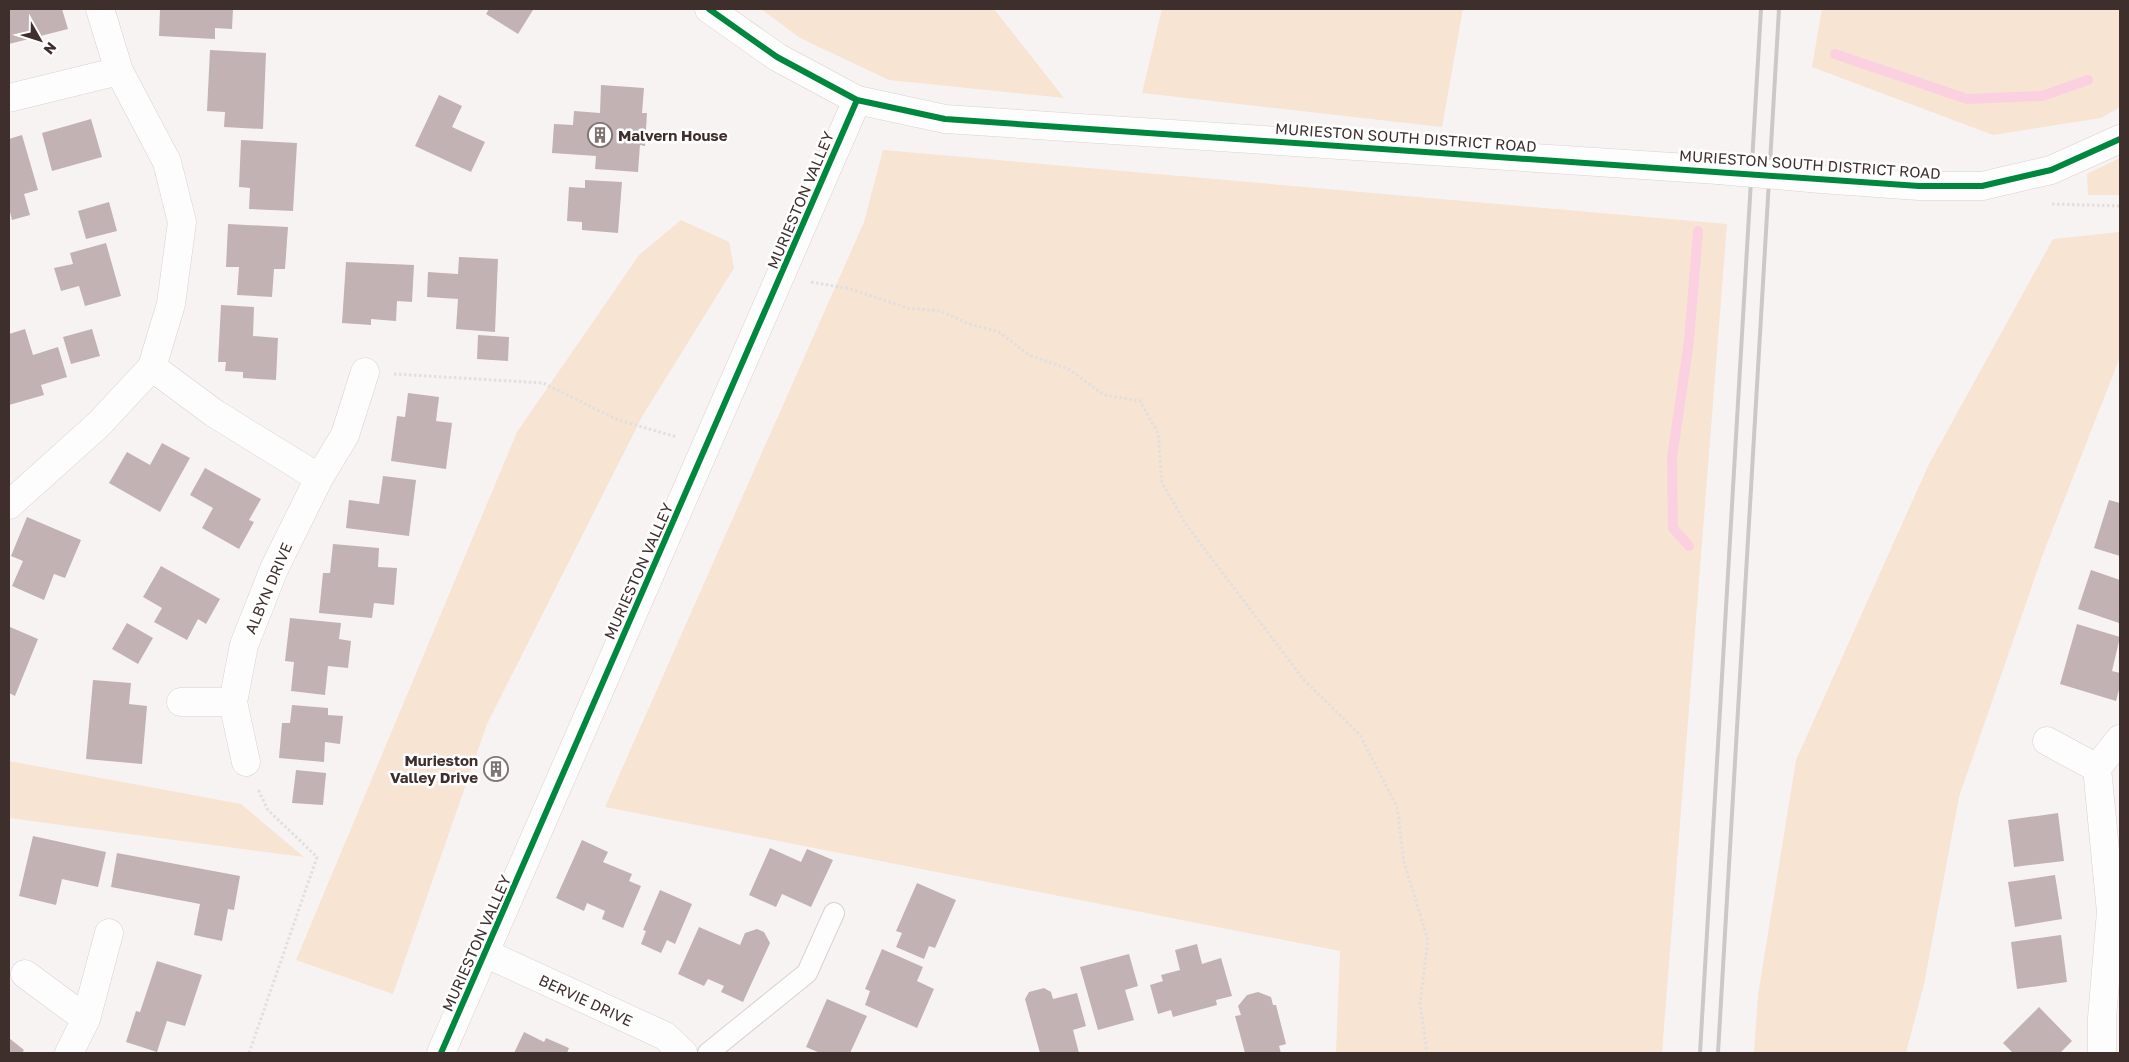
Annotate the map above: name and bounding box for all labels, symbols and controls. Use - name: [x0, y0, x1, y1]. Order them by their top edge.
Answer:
- north arrow: [15, 15, 65, 65]
- text: N: [41, 39, 60, 58]
- street label: MURIESTON SOUTH DISTRICT ROAD: [1275, 119, 1537, 155]
- building icon: Malvern House: [587, 122, 613, 148]
- place label: Malvern House: [618, 126, 728, 144]
- street label: MURIESTON VALLEY: [763, 128, 837, 271]
- street label: MURIESTON SOUTH DISTRICT ROAD: [1679, 146, 1941, 182]
- street label: MURIESTON VALLEY: [600, 500, 676, 642]
- street label: ALBYN DRIVE: [241, 540, 295, 636]
- place label: Murieston Valley Drive: [390, 751, 478, 786]
- building icon: Murieston Valley Drive: [483, 756, 509, 782]
- street label: MURIESTON VALLEY: [438, 872, 514, 1014]
- street label: BERVIE DRIVE: [536, 970, 636, 1030]

